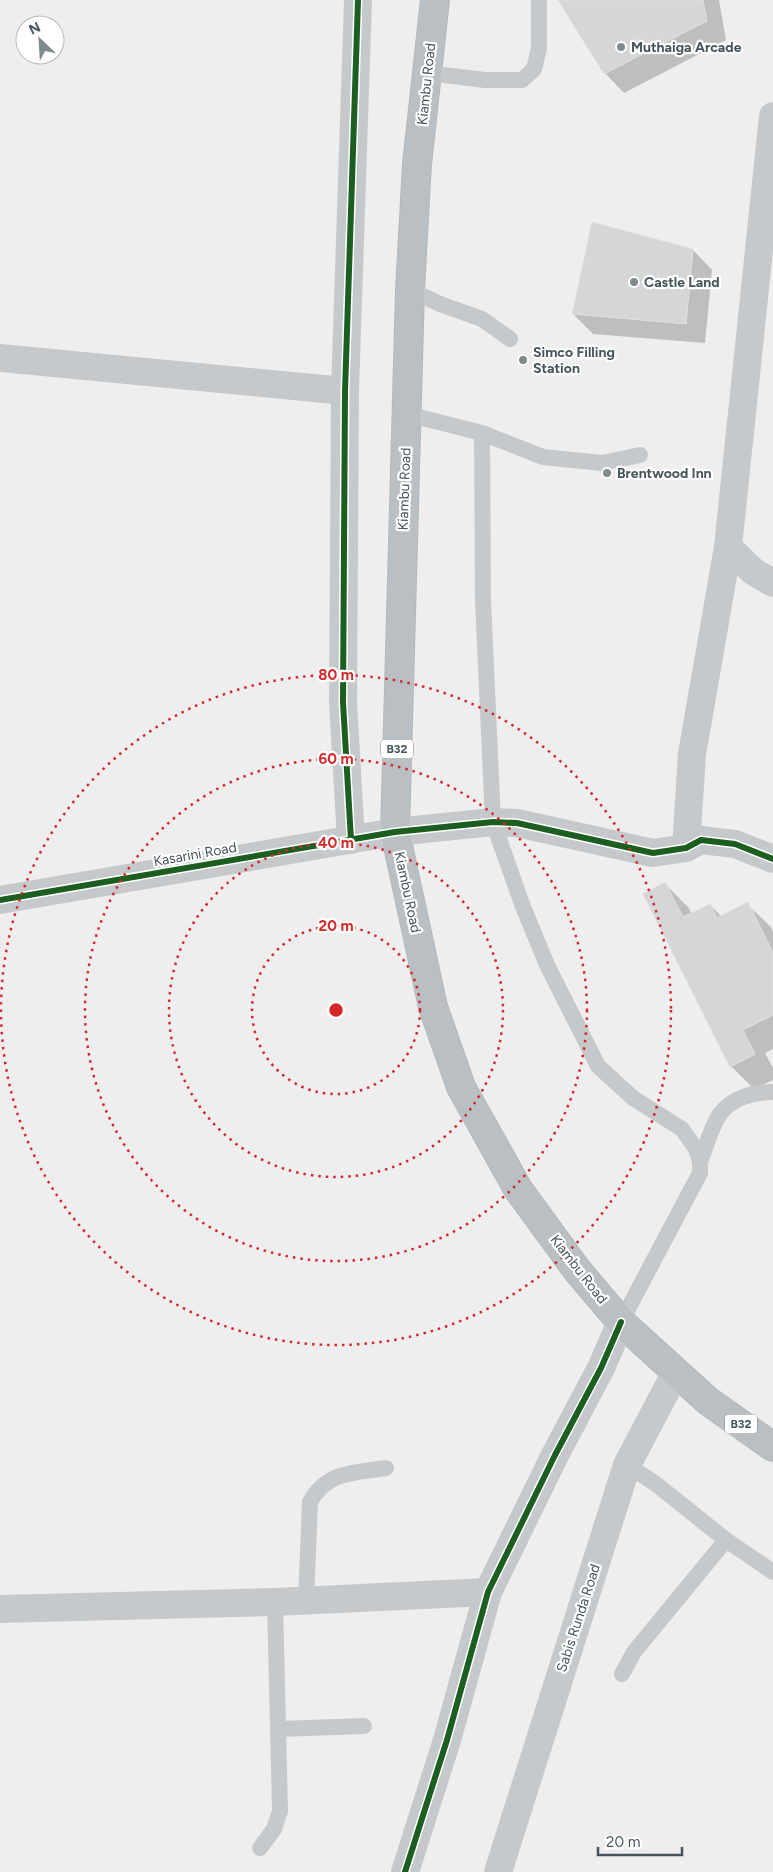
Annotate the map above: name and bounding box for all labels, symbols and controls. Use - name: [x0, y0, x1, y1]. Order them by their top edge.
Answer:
- north arrow: [15, 15, 65, 65]
- text: N: [26, 19, 43, 39]
- place label: Muthaiga Arcade: [631, 39, 742, 56]
- marker: Muthaiga Arcade: [615, 41, 627, 53]
- street label: Kiambu Road: [414, 42, 439, 126]
- place label: Castle Land: [644, 274, 720, 291]
- marker: Castle Land: [628, 276, 640, 288]
- place label: Simco Filling Station: [533, 344, 615, 377]
- marker: Simco Filling Station: [517, 354, 529, 366]
- street label: Kiambu Road: [395, 447, 414, 531]
- place label: Brentwood Inn: [617, 465, 712, 482]
- marker: Brentwood Inn: [601, 467, 613, 479]
- text: 80 m: [318, 666, 354, 684]
- road number: B32: [381, 740, 413, 759]
- text: 60 m: [318, 750, 354, 768]
- text: 40 m: [318, 834, 354, 852]
- street label: Kasarini Road: [152, 839, 238, 870]
- street label: Kiambu Road: [391, 850, 424, 934]
- text: 20 m: [318, 917, 354, 935]
- centre of rings: [327, 1001, 345, 1019]
- street label: Kiambu Road: [546, 1232, 611, 1307]
- road number: B32: [725, 1415, 757, 1434]
- street label: Sabis Runda Road: [553, 1562, 604, 1674]
- scale bar: [598, 1824, 682, 1856]
- text: 20 m: [606, 1833, 640, 1851]

